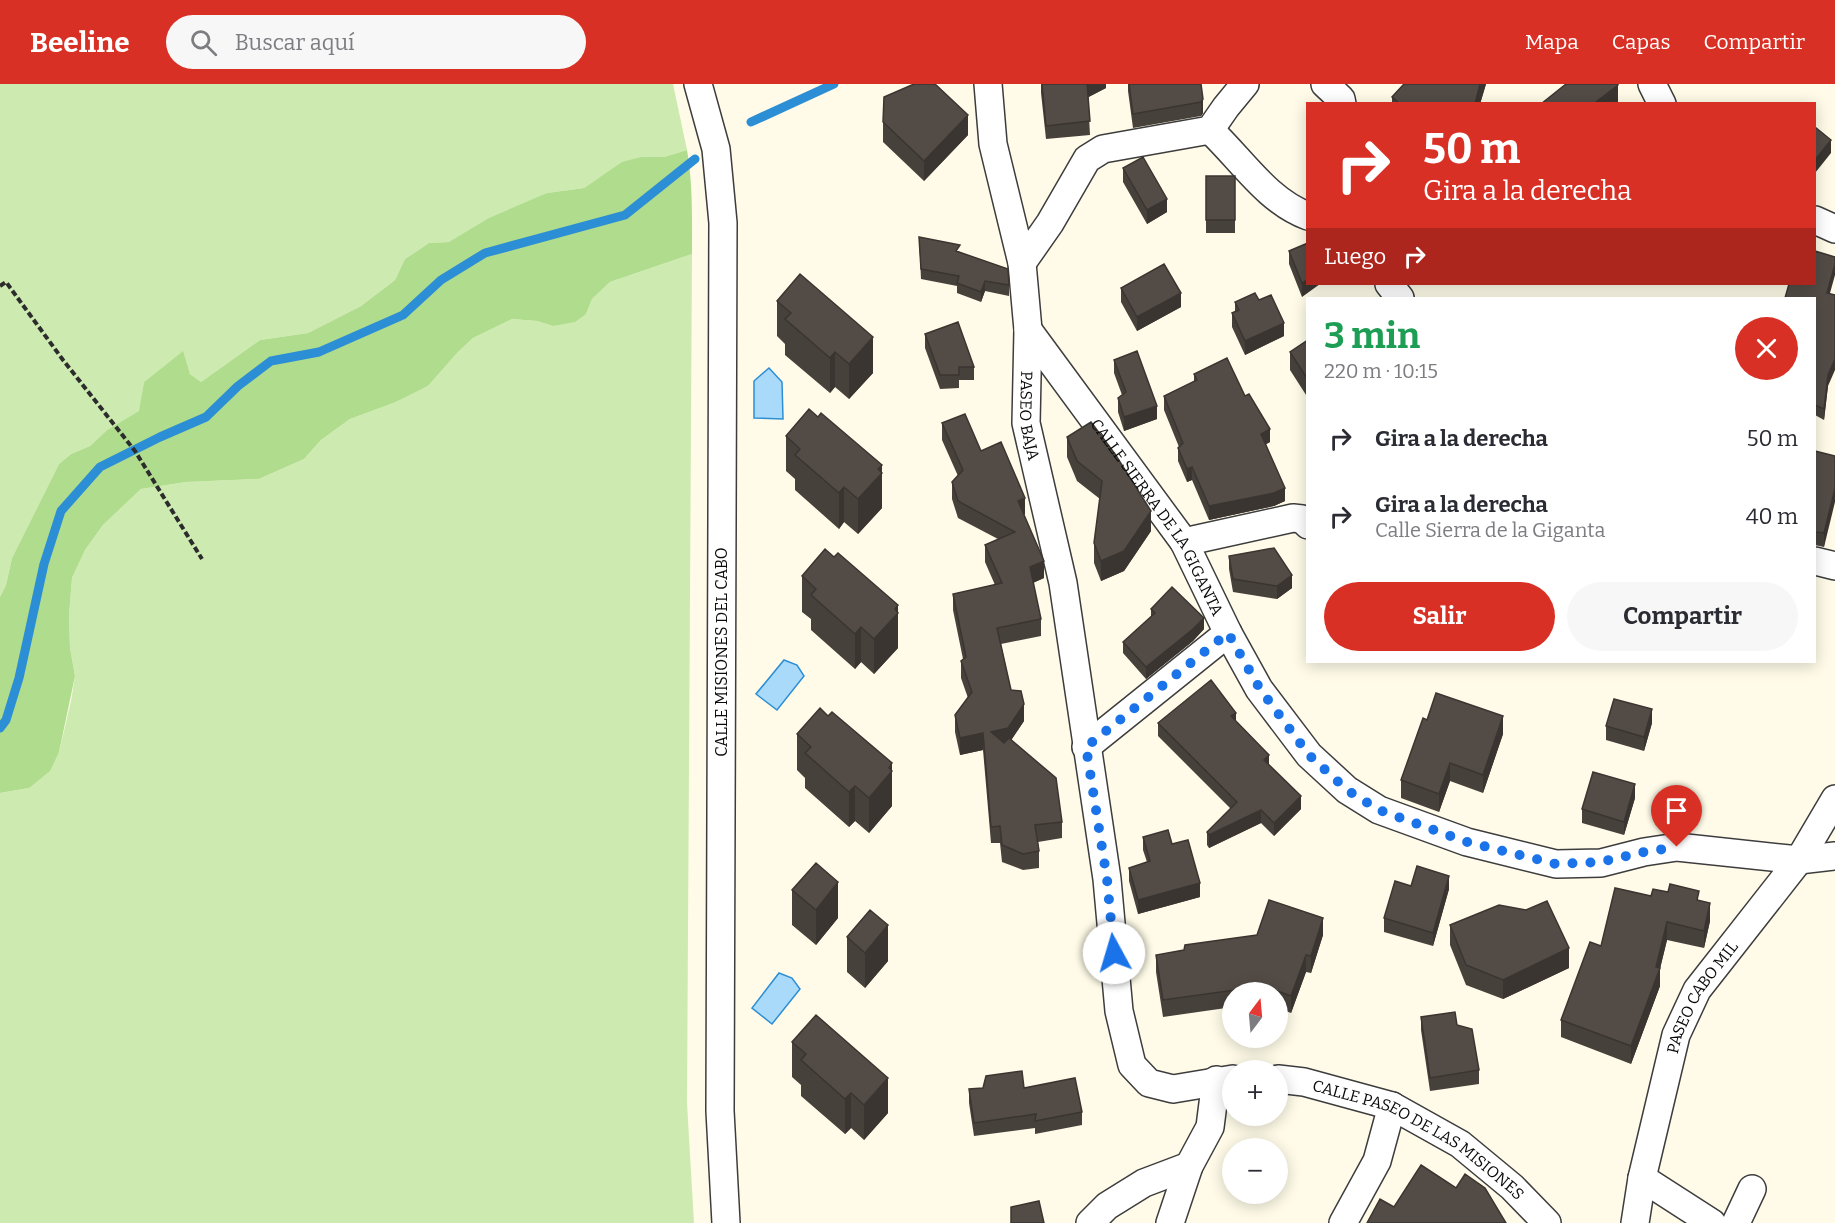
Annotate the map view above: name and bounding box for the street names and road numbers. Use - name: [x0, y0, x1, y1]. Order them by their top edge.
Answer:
- street label: PASEO BAJA: [1016, 371, 1043, 463]
- street label: CALLE SIERRA DE LA GIGANTA: [1086, 415, 1227, 619]
- street label: CALLE MISIONES DEL CABO: [712, 547, 731, 757]
- street label: PASEO CABO MIL: [1663, 937, 1742, 1055]
- street label: CALLE PASEO DE LAS MISIONES: [1310, 1076, 1528, 1204]

